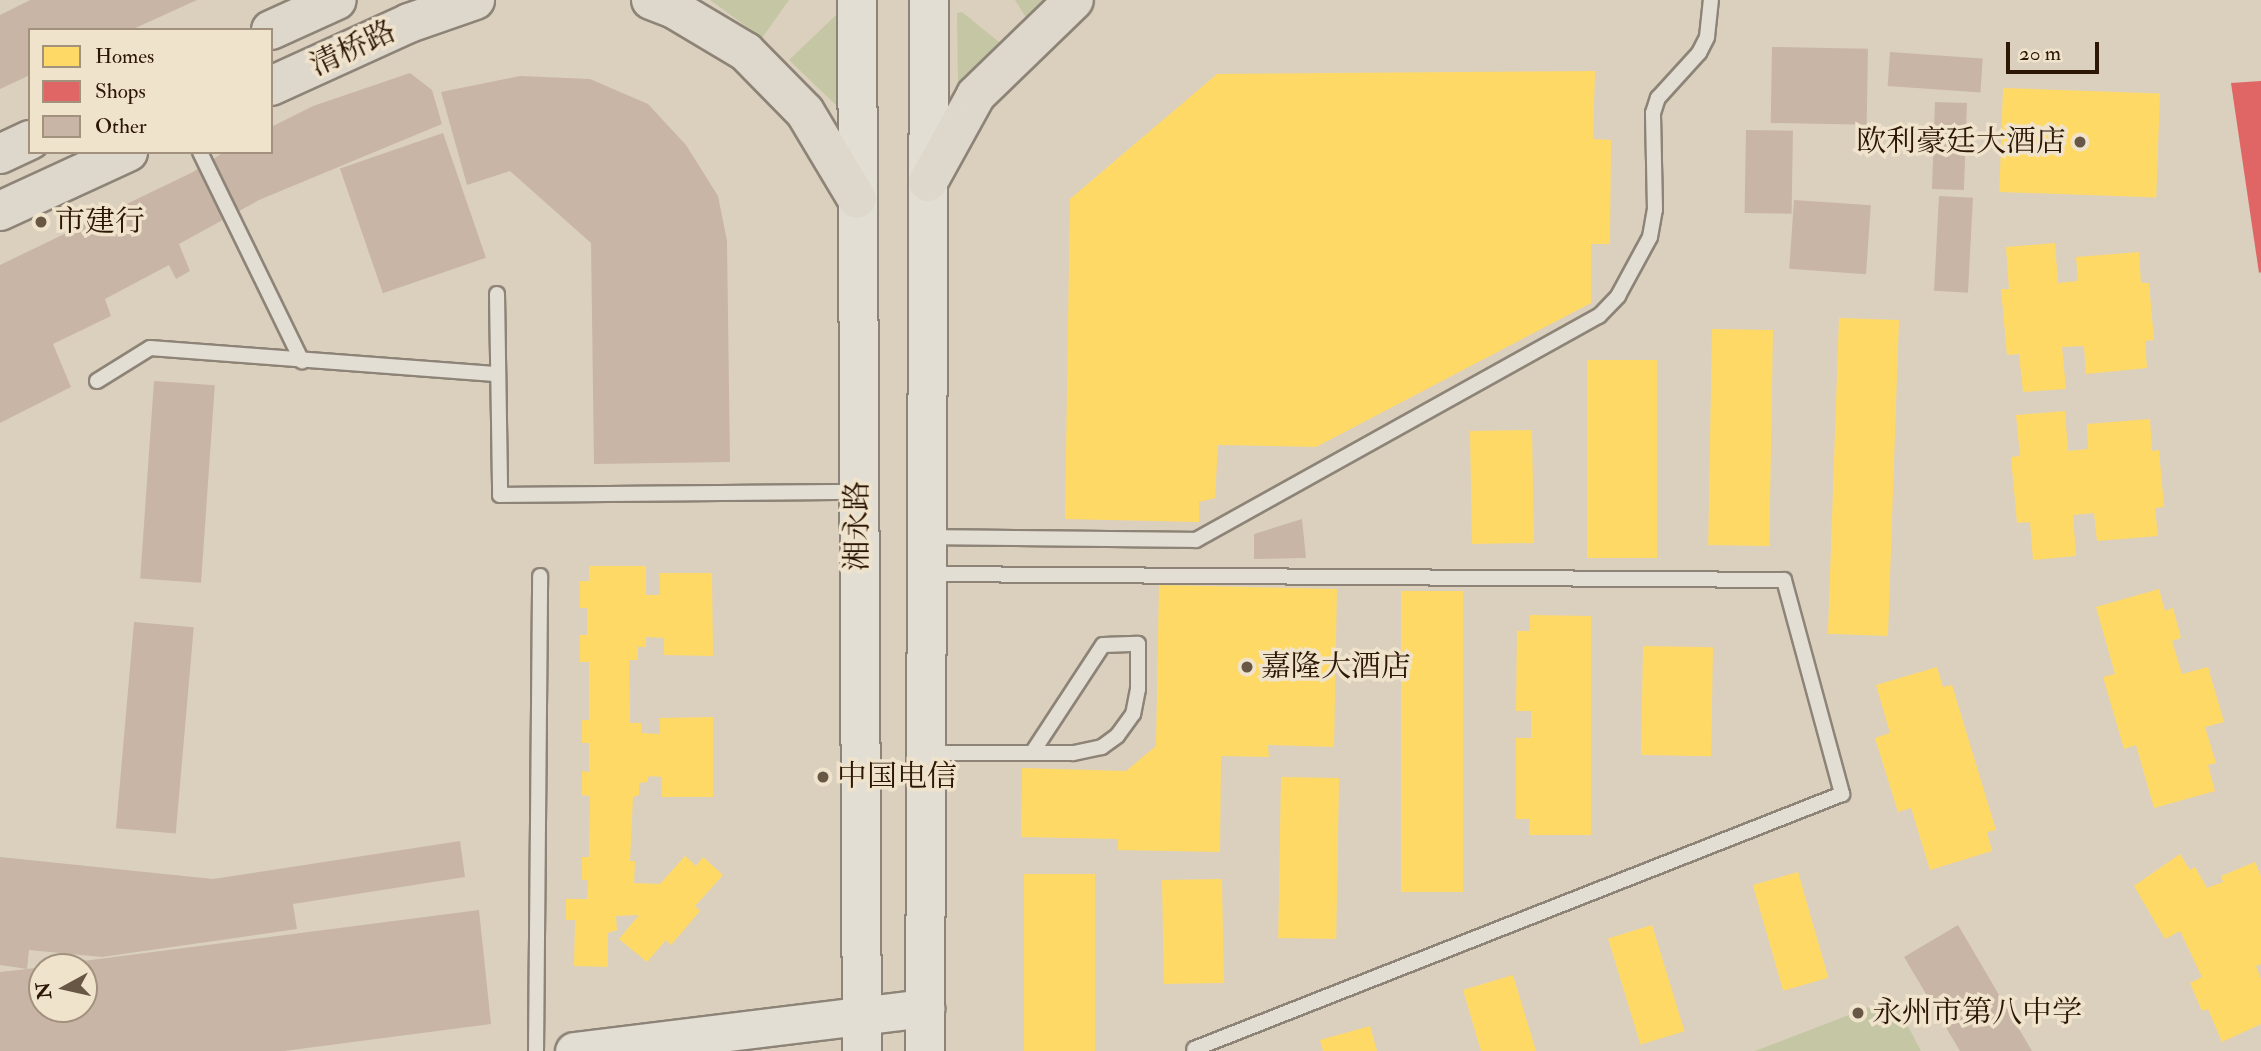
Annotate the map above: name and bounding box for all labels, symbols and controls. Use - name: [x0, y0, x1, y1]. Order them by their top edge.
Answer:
- street label: 清桥路: [305, 14, 401, 84]
- legend: [28, 28, 273, 154]
- scale bar: [2009, 28, 2102, 72]
- text: 20 m: [2019, 40, 2061, 67]
- text: Homes: [95, 43, 154, 70]
- text: Shops: [95, 78, 146, 105]
- text: Other: [95, 113, 147, 140]
- place label: 欧利豪廷大酒店: [1856, 124, 2066, 160]
- marker: 欧利豪廷大酒店: [2072, 134, 2088, 150]
- place label: 市建行: [55, 204, 145, 240]
- marker: 市建行: [33, 214, 49, 230]
- street label: 湘永路: [840, 481, 876, 571]
- place label: 嘉隆大酒店: [1261, 649, 1411, 685]
- marker: 嘉隆大酒店: [1239, 659, 1255, 675]
- place label: 中国电信: [837, 759, 957, 795]
- marker: 中国电信: [815, 769, 831, 785]
- north arrow: [28, 953, 98, 1023]
- text: N: [31, 981, 57, 1001]
- place label: 永州市第八中学: [1872, 995, 2082, 1031]
- marker: 永州市第八中学: [1850, 1005, 1866, 1021]

